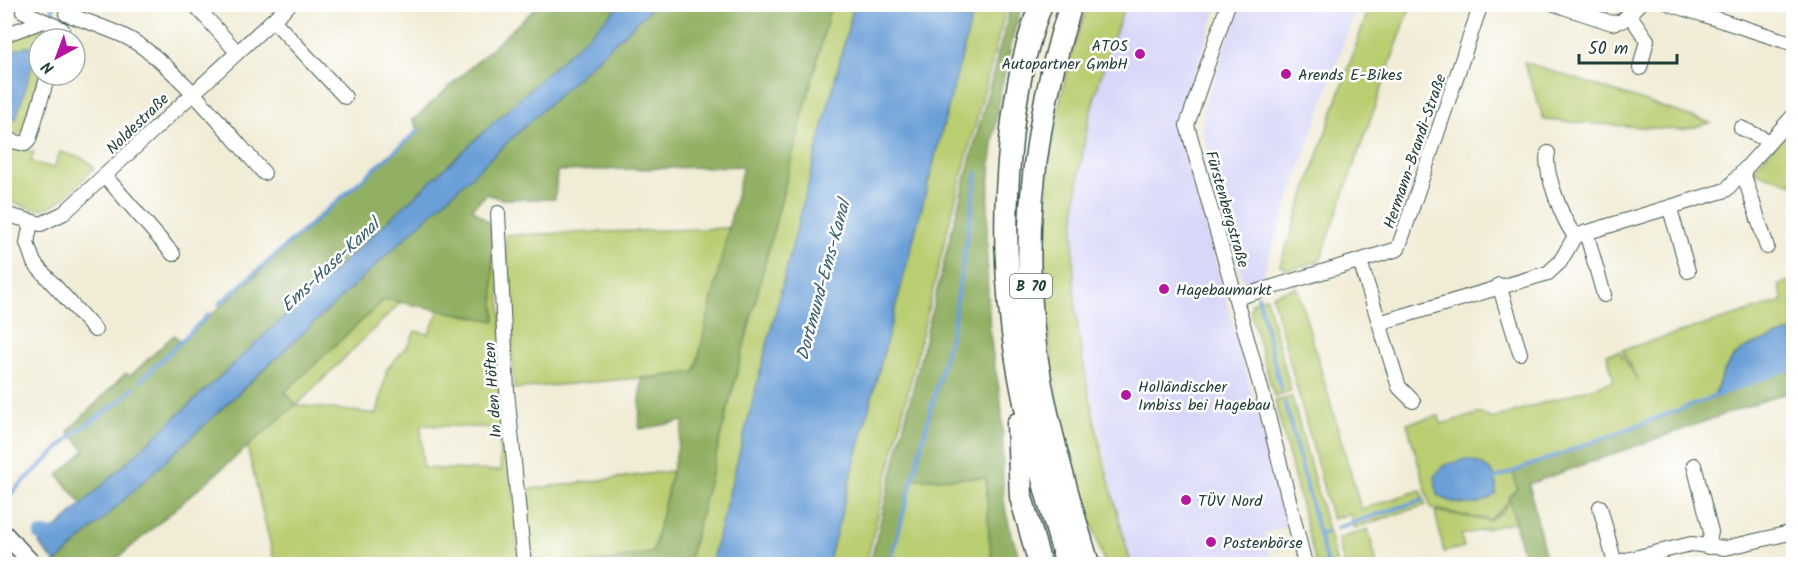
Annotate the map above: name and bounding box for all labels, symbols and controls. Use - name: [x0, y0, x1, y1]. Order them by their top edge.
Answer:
- north arrow: [27, 27, 87, 87]
- scale bar: [1579, 27, 1676, 65]
- place label: ATOS Autopartner GmbH: [1001, 34, 1129, 77]
- text: 50 m: [1588, 35, 1628, 64]
- marker: ATOS Autopartner GmbH: [1133, 47, 1147, 61]
- text: N: [36, 54, 60, 80]
- place label: Arends E-Bikes: [1298, 63, 1402, 88]
- marker: Arends E-Bikes: [1279, 67, 1293, 81]
- street label: Hermann-Brandi-Straße: [1377, 71, 1454, 232]
- street label: Noldestraße: [101, 87, 175, 161]
- street label: Fürstenbergstraße: [1198, 148, 1255, 271]
- water label: Dortmund-Ems-Kanal: [789, 194, 861, 364]
- water label: Ems-Hase-Kanal: [275, 210, 390, 320]
- road number: B 70: [1010, 274, 1052, 298]
- place label: Hagebaumarkt: [1176, 278, 1273, 303]
- marker: Hagebaumarkt: [1157, 282, 1171, 296]
- street label: In den Höften: [478, 341, 509, 439]
- place label: Holländischer Imbiss bei Hagebau: [1138, 375, 1271, 418]
- marker: Holländischer Imbiss bei Hagebau: [1119, 388, 1133, 402]
- place label: TÜV Nord: [1198, 489, 1263, 514]
- marker: TÜV Nord: [1179, 493, 1193, 507]
- place label: Postenbörse: [1223, 531, 1303, 556]
- marker: Postenbörse: [1204, 535, 1218, 549]

